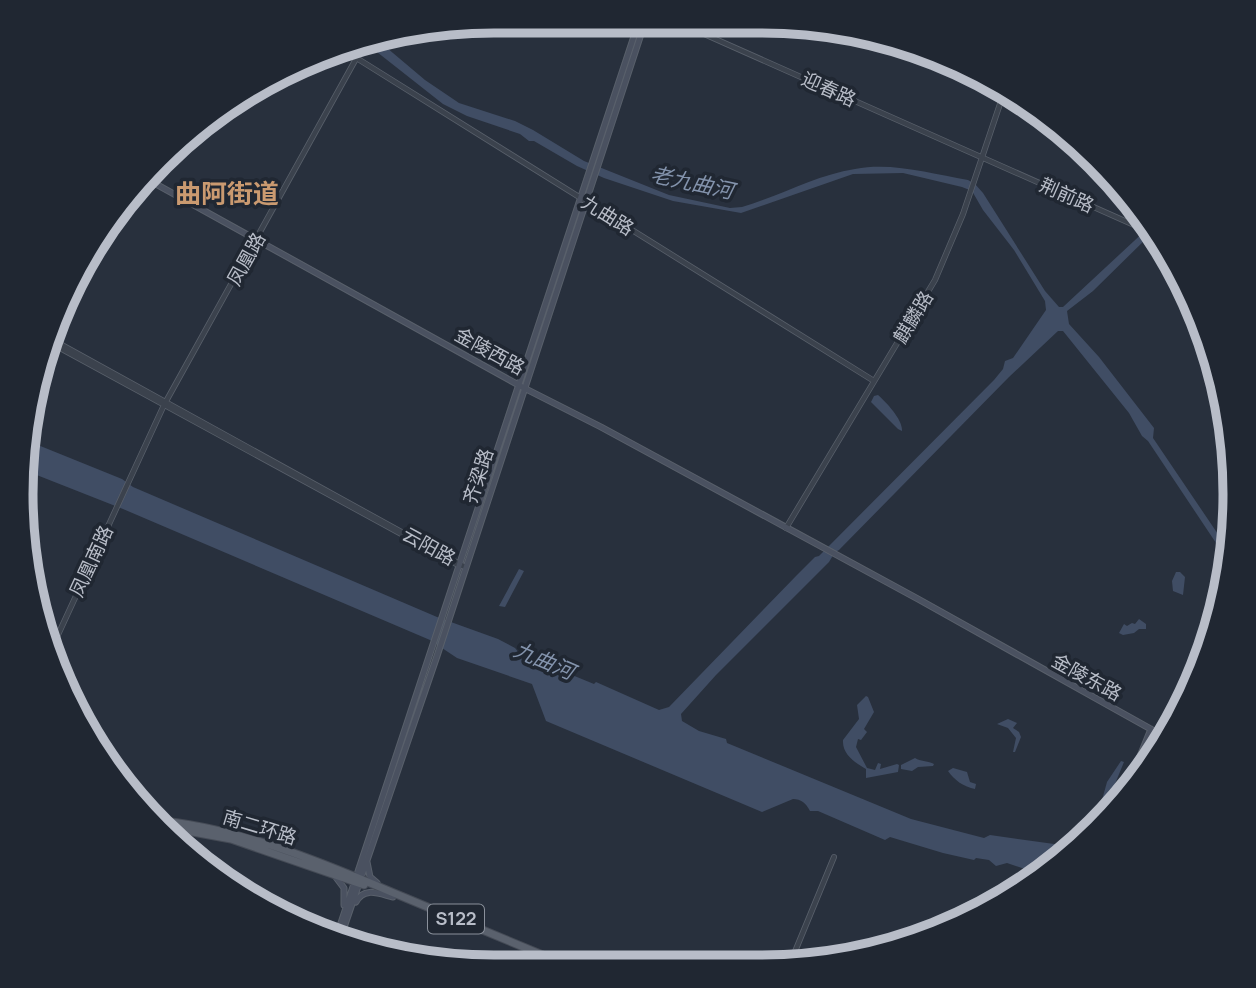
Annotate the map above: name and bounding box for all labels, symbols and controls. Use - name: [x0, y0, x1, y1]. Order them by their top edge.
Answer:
- street label: 迎春路: [798, 66, 860, 112]
- water label: 老九曲河: [648, 160, 740, 205]
- street label: 荆前路: [1036, 172, 1098, 218]
- district label: 曲阿街道: [175, 175, 279, 211]
- street label: 九曲路: [577, 189, 639, 241]
- street label: 凤凰路: [221, 228, 271, 290]
- street label: 麒麟路: [887, 286, 939, 348]
- street label: 金陵西路: [450, 321, 530, 381]
- street label: 齐梁路: [457, 445, 499, 507]
- street label: 凤凰南路: [63, 521, 119, 601]
- street label: 云阳路: [398, 521, 460, 571]
- water label: 九曲河: [510, 635, 583, 687]
- street label: 金陵东路: [1047, 647, 1127, 707]
- street label: 南二环路: [220, 803, 300, 851]
- road number: S122: [428, 904, 484, 934]

